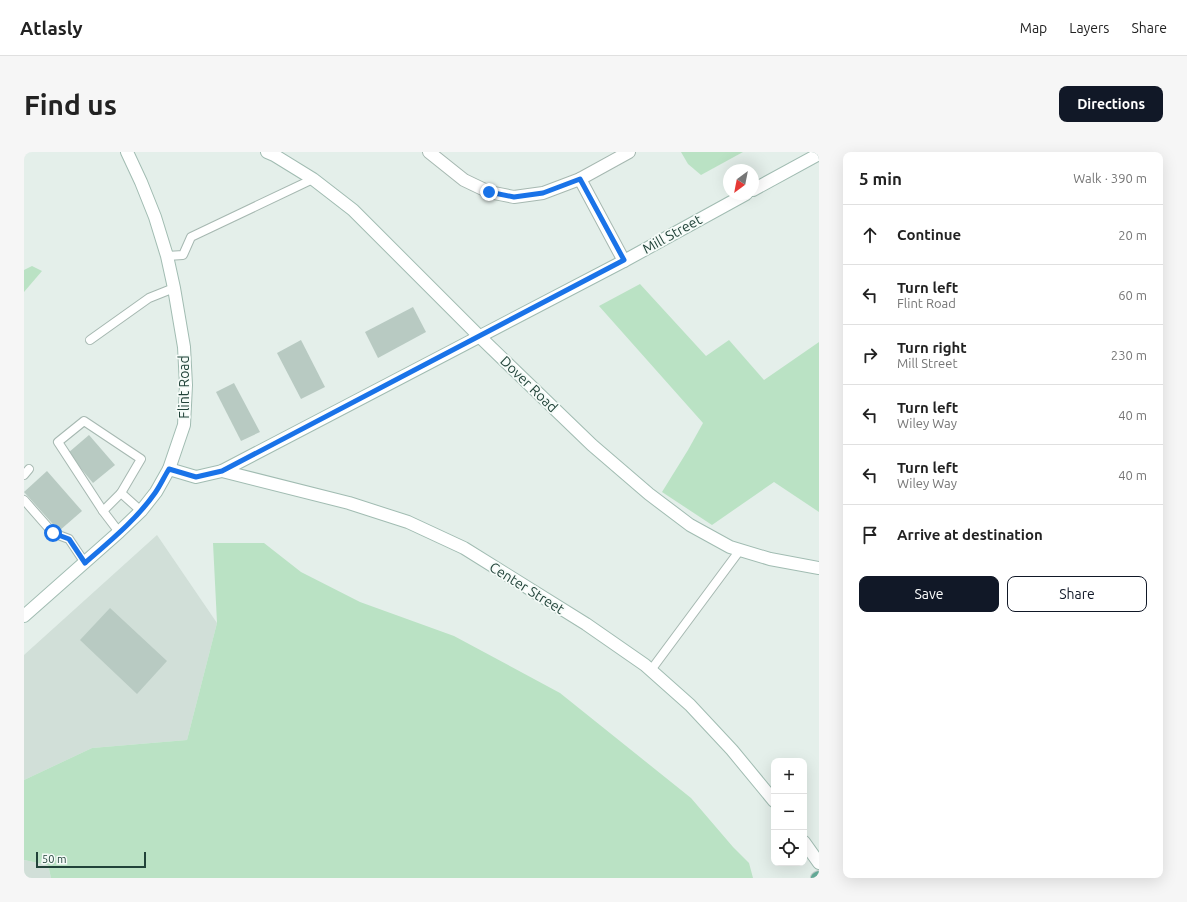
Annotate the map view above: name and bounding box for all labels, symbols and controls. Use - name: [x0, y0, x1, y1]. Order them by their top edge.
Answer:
- text: Atlasly: [20, 17, 83, 39]
- text: Map: [1020, 20, 1047, 36]
- text: Layers: [1069, 20, 1109, 36]
- text: Share: [1131, 20, 1167, 36]
- button: Directions: [1059, 86, 1163, 122]
- text: Find us: [24, 89, 117, 120]
- north arrow: [723, 164, 759, 200]
- text: 5 min: [859, 169, 902, 188]
- text: Walk · 390 m: [1073, 171, 1147, 185]
- route end: [480, 183, 498, 201]
- street label: Mill Street: [640, 211, 705, 257]
- icon: ahead: [859, 224, 881, 246]
- text: Continue: [897, 226, 961, 243]
- text: 20 m: [1118, 228, 1147, 242]
- text: Turn left: [897, 279, 958, 296]
- icon: left: [859, 284, 881, 306]
- text: 60 m: [1118, 288, 1147, 302]
- text: Flint Road: [897, 296, 956, 310]
- text: Turn right: [897, 339, 967, 356]
- icon: right: [859, 344, 881, 366]
- text: 230 m: [1111, 348, 1147, 362]
- street label: Dover Road: [497, 353, 561, 415]
- street label: Flint Road: [176, 355, 192, 419]
- text: Mill Street: [897, 356, 958, 370]
- text: Turn left: [897, 399, 958, 416]
- icon: left: [859, 404, 881, 426]
- text: 40 m: [1118, 408, 1147, 422]
- text: Wiley Way: [897, 416, 957, 430]
- text: Turn left: [897, 459, 958, 476]
- icon: left: [859, 464, 881, 486]
- text: 40 m: [1118, 468, 1147, 482]
- text: Wiley Way: [897, 476, 957, 490]
- route start: [44, 524, 62, 542]
- icon: arrive: [859, 524, 881, 546]
- text: Arrive at destination: [897, 526, 1043, 543]
- street label: Center Street: [487, 559, 568, 618]
- button: Save: [859, 576, 999, 612]
- button: Share: [1007, 576, 1147, 612]
- map controls: [771, 758, 807, 866]
- button: +: [771, 758, 807, 794]
- button: −: [771, 794, 807, 830]
- button: locate: [771, 830, 807, 866]
- scale bar: [36, 850, 146, 869]
- text: 50 m: [42, 853, 66, 865]

